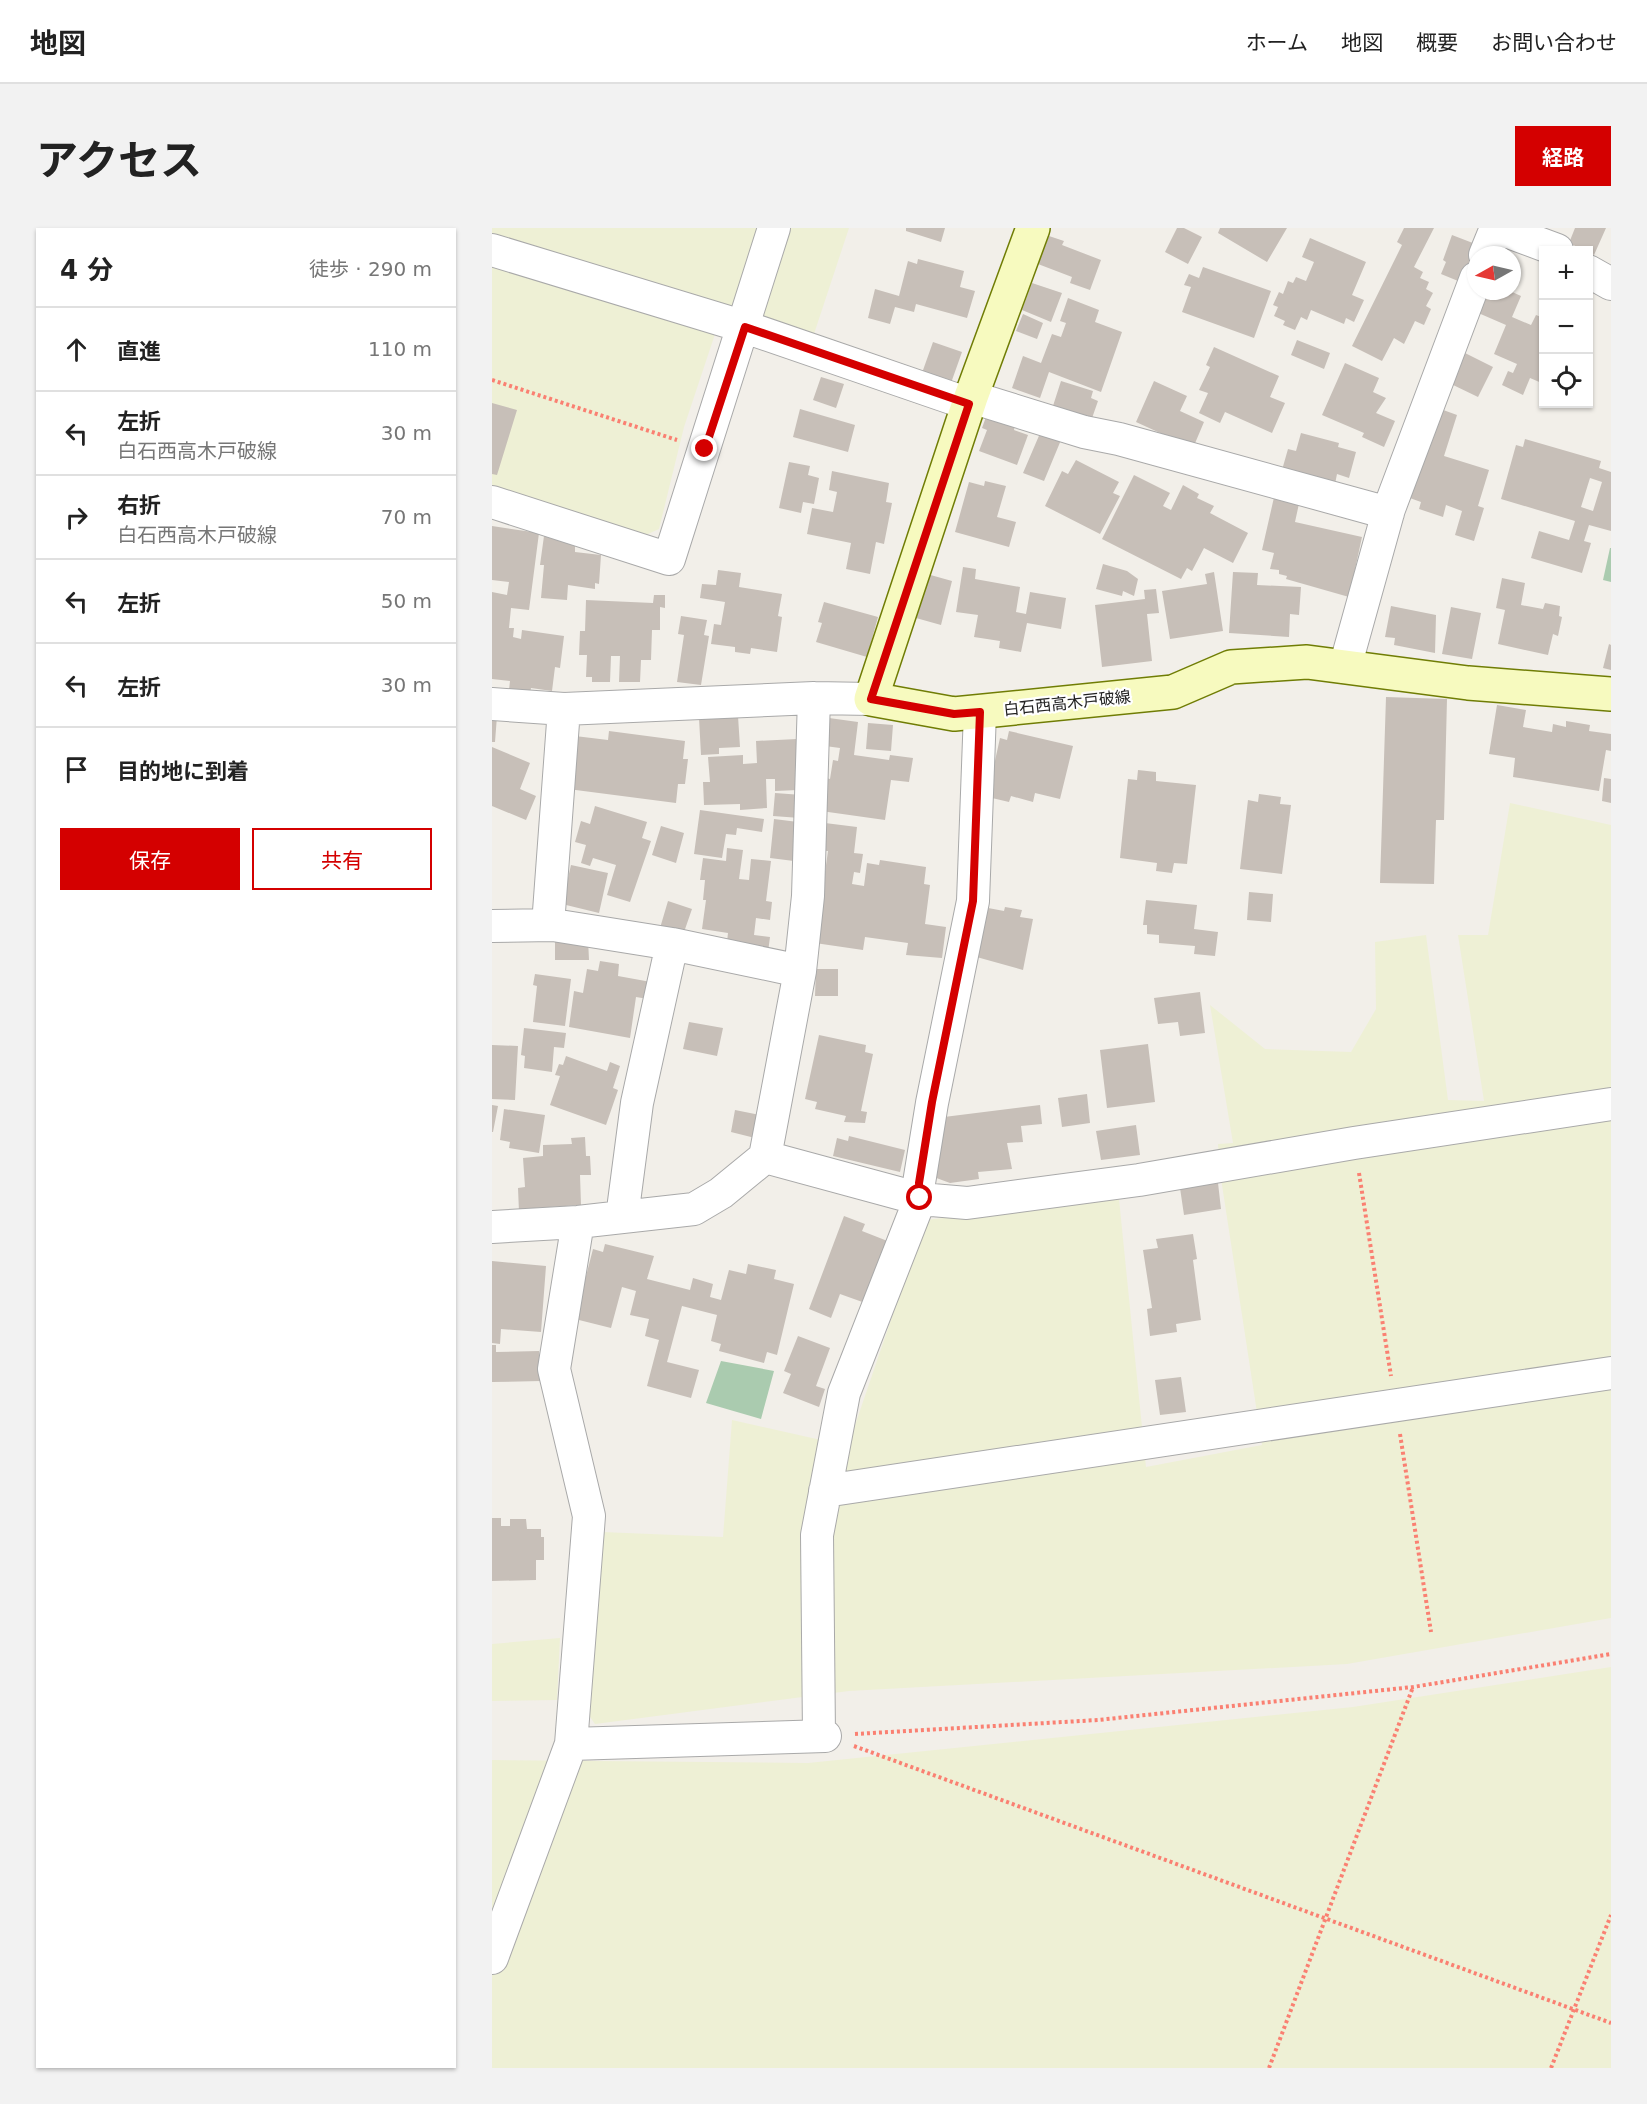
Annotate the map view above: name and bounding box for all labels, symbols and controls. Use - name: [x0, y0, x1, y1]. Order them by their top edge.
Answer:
- text: 地図: [30, 27, 86, 60]
- text: ホーム: [1246, 31, 1308, 55]
- text: 地図: [1341, 31, 1383, 55]
- text: 概要: [1416, 31, 1458, 55]
- text: お問い合わせ: [1491, 31, 1617, 55]
- button: 経路: [1515, 126, 1611, 186]
- text: アクセス: [36, 136, 202, 185]
- north arrow: [1467, 246, 1521, 300]
- map controls: [1539, 246, 1593, 408]
- button: +: [1539, 246, 1593, 300]
- text: 4 分: [60, 255, 113, 285]
- text: 徒歩 · 290 m: [309, 257, 432, 281]
- button: −: [1539, 300, 1593, 354]
- icon: ahead: [60, 333, 93, 366]
- text: 110 m: [368, 337, 432, 361]
- text: 直進: [117, 339, 161, 364]
- button: locate: [1539, 354, 1593, 408]
- text: 左折: [117, 409, 161, 434]
- icon: left: [60, 417, 93, 450]
- text: 30 m: [381, 421, 432, 445]
- route end: [691, 435, 717, 461]
- text: 白石西高木戸破線: [117, 439, 277, 463]
- text: 右折: [117, 493, 161, 518]
- icon: right: [60, 501, 93, 534]
- text: 70 m: [381, 505, 432, 529]
- text: 白石西高木戸破線: [117, 523, 277, 547]
- icon: left: [60, 585, 93, 618]
- text: 50 m: [381, 589, 432, 613]
- text: 左折: [117, 591, 161, 616]
- icon: left: [60, 669, 93, 702]
- text: 30 m: [381, 673, 432, 697]
- text: 左折: [117, 675, 161, 700]
- street label: 白石西高木戸破線: [1002, 687, 1132, 719]
- icon: arrive: [60, 753, 93, 786]
- text: 目的地に到着: [117, 759, 249, 784]
- button: 保存: [60, 828, 240, 890]
- button: 共有: [252, 828, 432, 890]
- route start: [906, 1184, 932, 1210]

